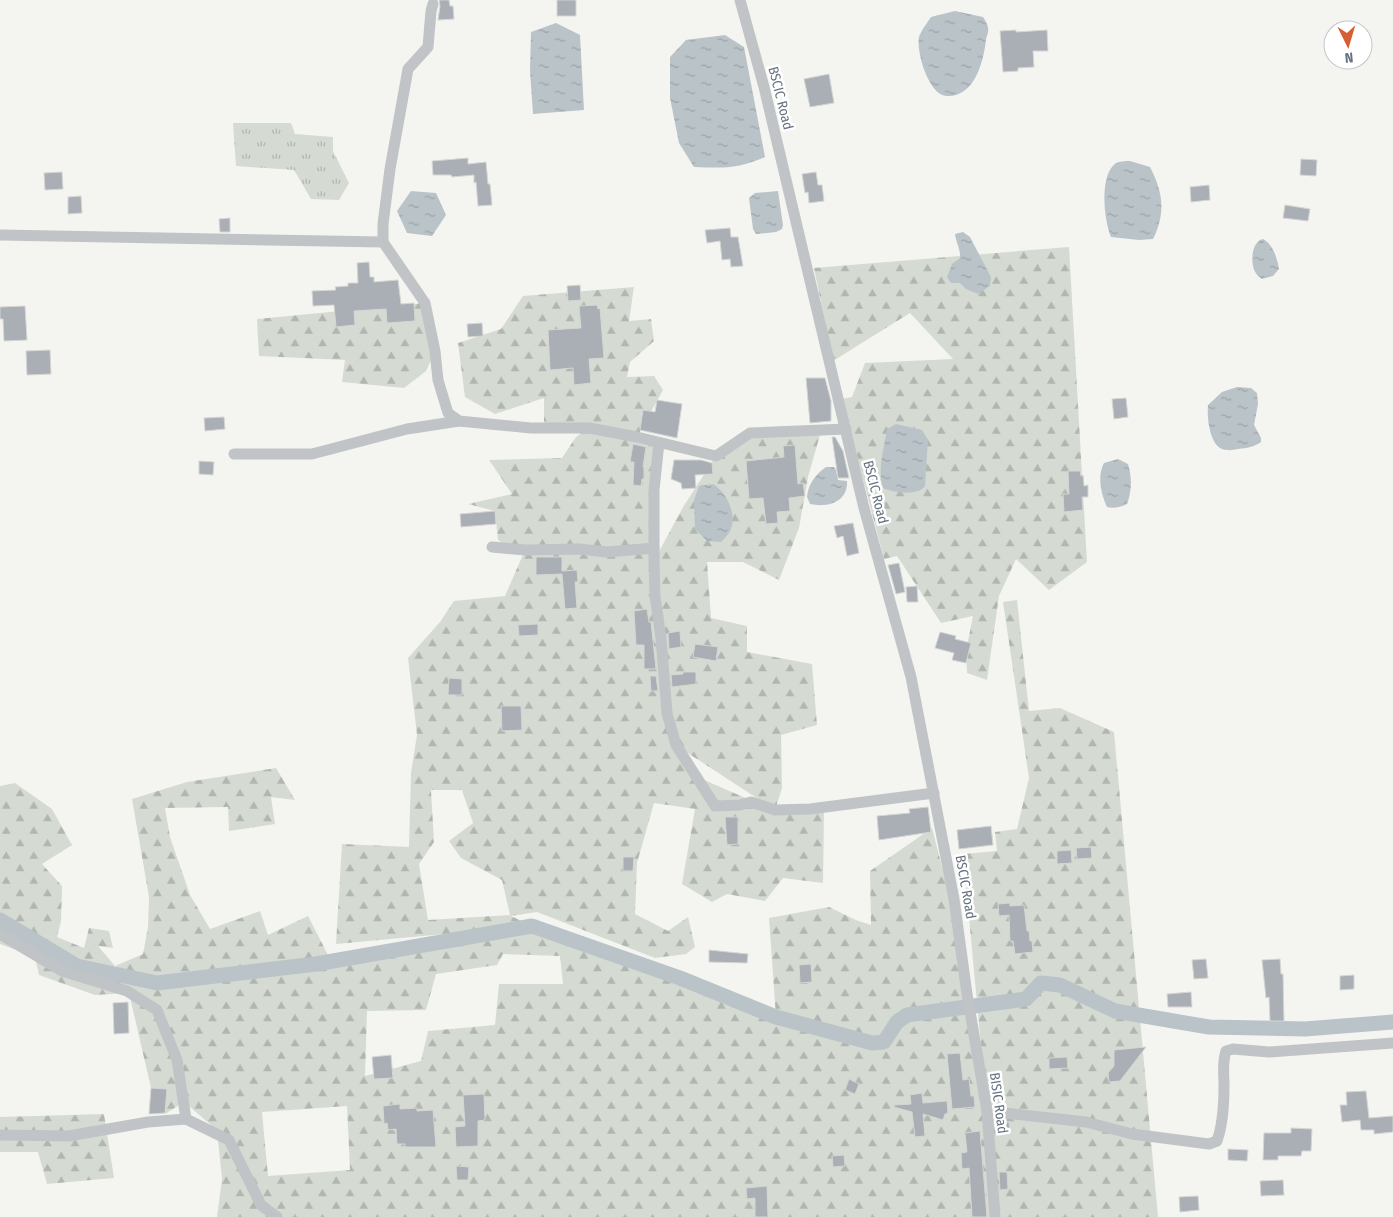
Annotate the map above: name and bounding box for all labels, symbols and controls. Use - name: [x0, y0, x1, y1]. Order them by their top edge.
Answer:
- north arrow: [1323, 20, 1373, 70]
- text: N: [1344, 49, 1354, 66]
- street label: BSCIC Road: [764, 65, 797, 131]
- street label: BSCIC Road: [859, 459, 892, 525]
- street label: BSCIC Road: [952, 854, 979, 920]
- street label: BISIC Road: [986, 1071, 1011, 1135]

